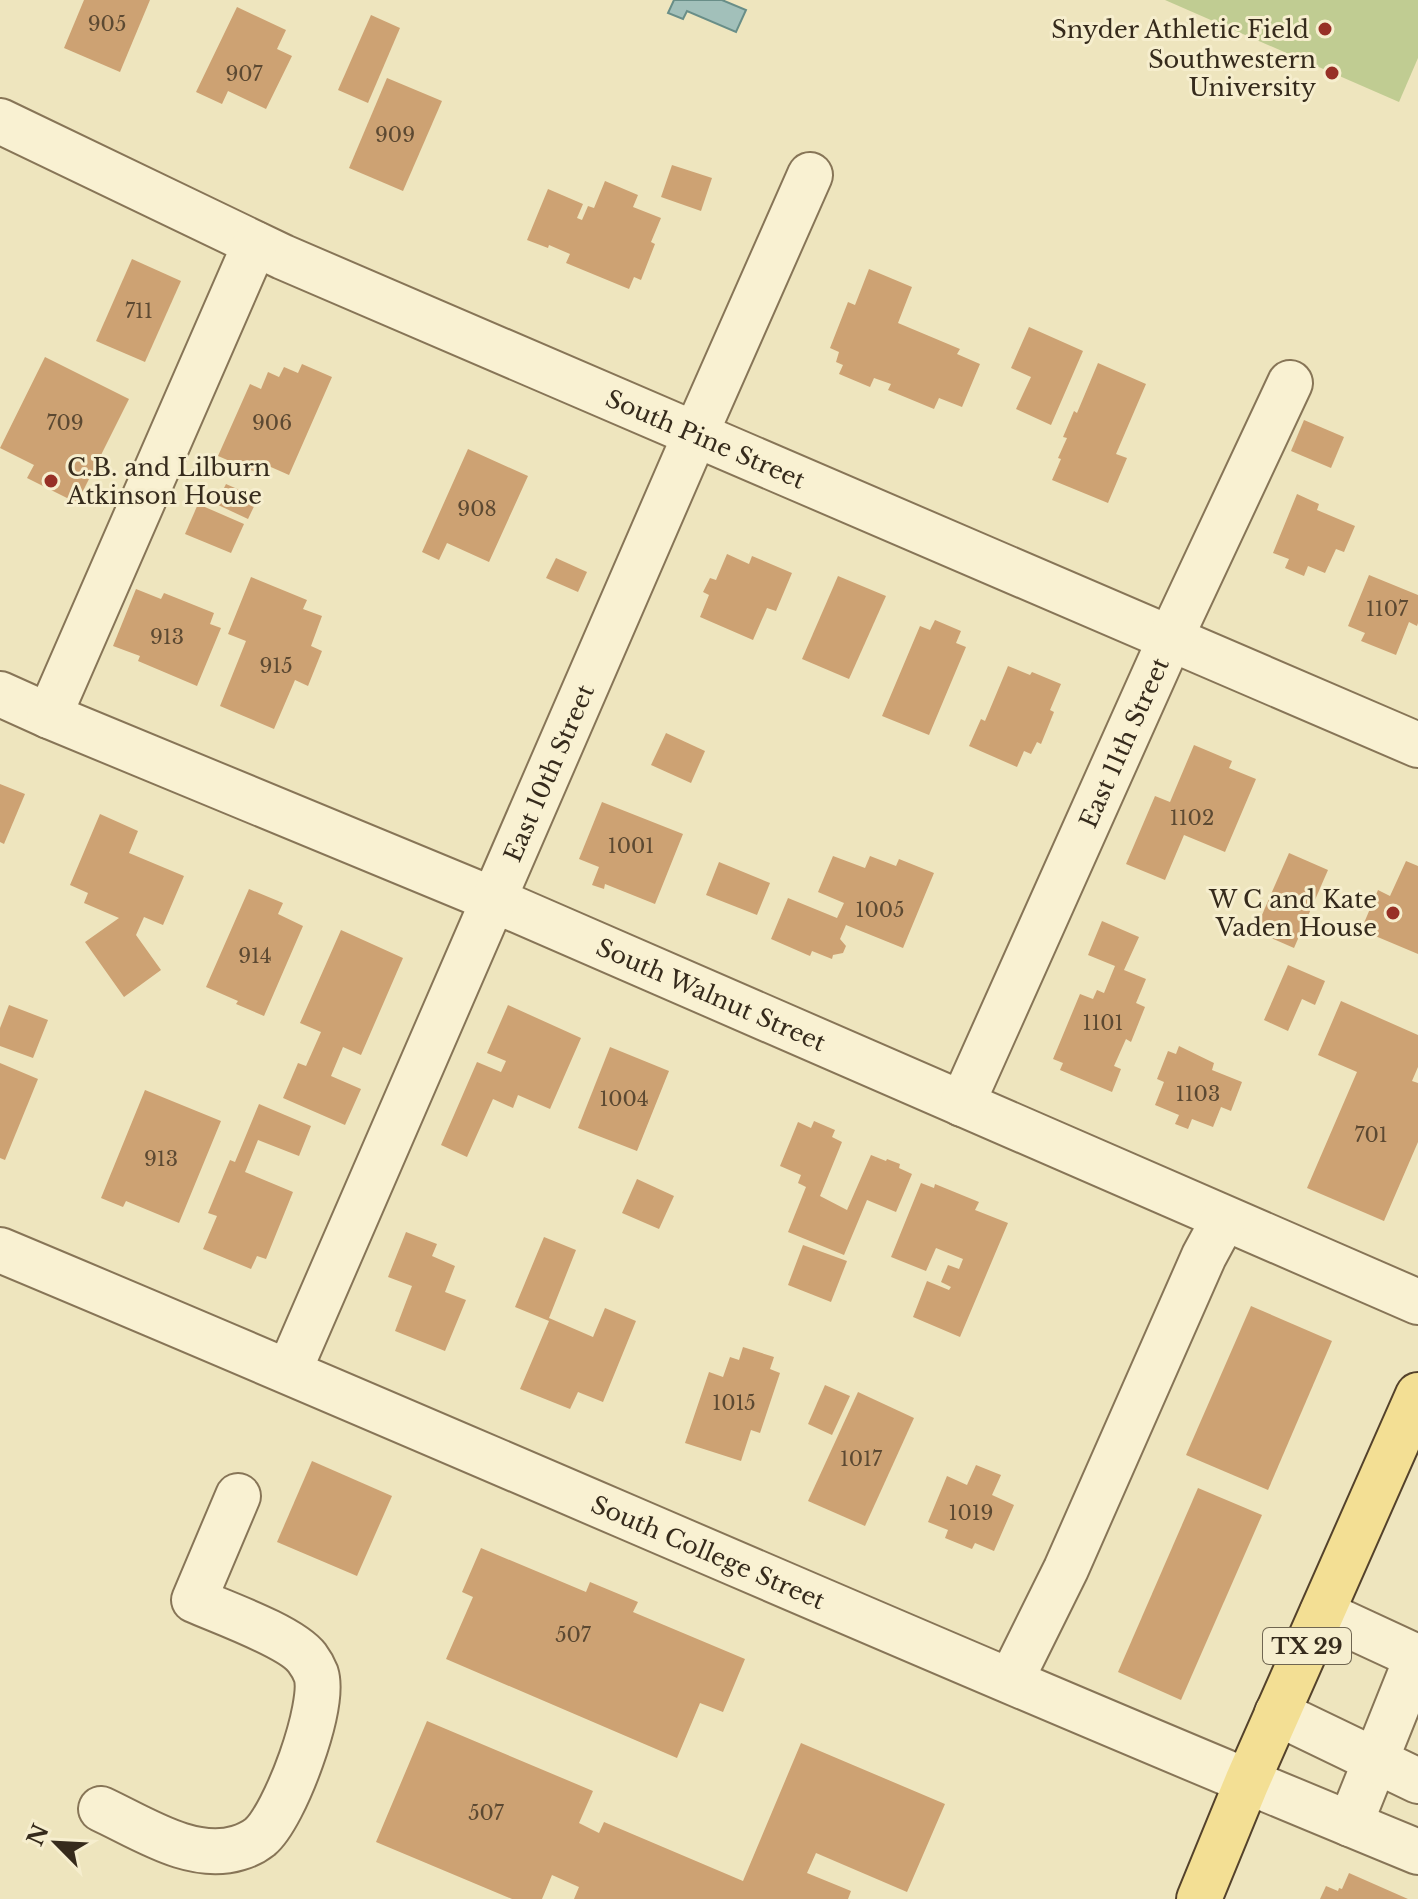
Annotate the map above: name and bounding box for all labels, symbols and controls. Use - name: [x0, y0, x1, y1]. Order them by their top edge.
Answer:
- house number: 905: [88, 12, 126, 36]
- place label: Snyder Athletic Field: [1051, 15, 1309, 44]
- marker: Snyder Athletic Field: [1316, 20, 1334, 38]
- place label: Southwestern University: [1148, 45, 1317, 102]
- house number: 907: [225, 62, 264, 86]
- marker: Southwestern University: [1323, 64, 1341, 82]
- house number: 909: [375, 123, 415, 147]
- house number: 711: [125, 299, 153, 323]
- street label: South Pine Street: [602, 383, 810, 494]
- house number: 709: [46, 411, 84, 435]
- house number: 906: [252, 411, 292, 435]
- place label: C.B. and Lilburn Atkinson House: [66, 453, 270, 510]
- marker: C.B. and Lilburn Atkinson House: [42, 472, 60, 490]
- house number: 908: [457, 497, 497, 521]
- house number: 1107: [1366, 597, 1409, 621]
- house number: 913: [150, 625, 184, 649]
- street label: East 11th Street: [1073, 653, 1175, 832]
- house number: 915: [259, 654, 293, 678]
- street label: East 10th Street: [497, 680, 600, 866]
- house number: 1102: [1170, 806, 1214, 830]
- house number: 1001: [608, 834, 654, 858]
- place label: W C and Kate Vaden House: [1208, 885, 1377, 942]
- house number: 1005: [856, 898, 904, 922]
- marker: W C and Kate Vaden House: [1384, 904, 1402, 922]
- street label: South Walnut Street: [592, 932, 830, 1057]
- house number: 914: [238, 944, 272, 968]
- house number: 1101: [1082, 1011, 1124, 1035]
- house number: 1103: [1176, 1082, 1220, 1106]
- house number: 1004: [599, 1087, 649, 1111]
- house number: 701: [1354, 1123, 1388, 1147]
- house number: 913: [144, 1147, 178, 1171]
- house number: 1015: [712, 1391, 756, 1415]
- house number: 1017: [840, 1447, 883, 1471]
- street label: South College Street: [587, 1489, 829, 1615]
- house number: 1019: [949, 1501, 993, 1525]
- house number: 507: [555, 1623, 592, 1647]
- road number: TX 29: [1263, 1628, 1351, 1664]
- house number: 507: [468, 1801, 505, 1825]
- north arrow: [16, 1803, 96, 1883]
- text: N: [22, 1820, 55, 1850]

